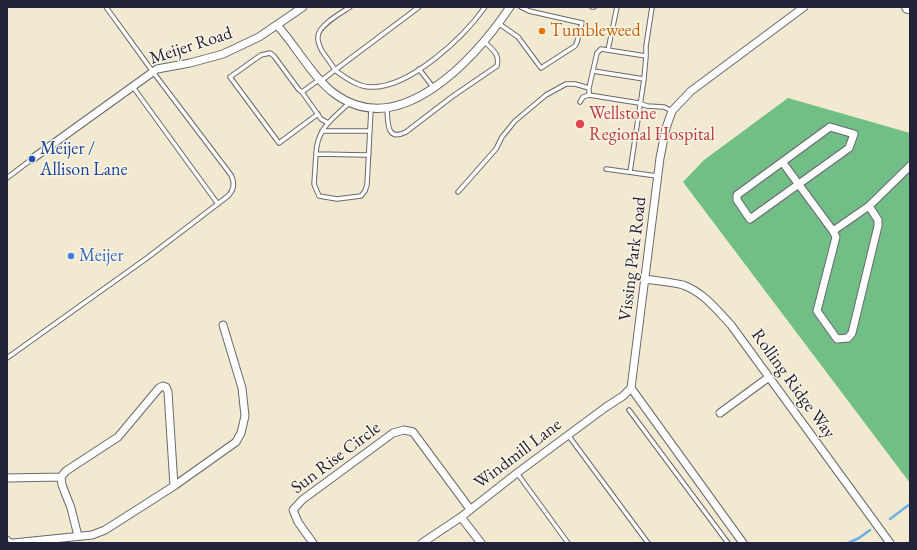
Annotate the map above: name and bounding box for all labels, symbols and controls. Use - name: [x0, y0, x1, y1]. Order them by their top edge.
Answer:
- place label: Tumbleweed: [550, 20, 641, 42]
- street label: Meijer Road: [147, 22, 235, 70]
- marker: Tumbleweed: [537, 26, 547, 36]
- place label: Wellstone Regional Hospital: [589, 103, 715, 146]
- marker: Wellstone Regional Hospital: [574, 118, 586, 130]
- place label: Meijer / Allison Lane: [40, 138, 128, 180]
- marker: Meijer / Allison Lane: [27, 154, 37, 164]
- street label: Vissing Park Road: [615, 196, 651, 322]
- place label: Meijer: [79, 245, 123, 267]
- marker: Meijer: [66, 251, 76, 261]
- street label: Rolling Ridge Way: [746, 325, 840, 443]
- street label: Windmill Lane: [470, 414, 566, 494]
- street label: Sun Rise Circle: [287, 417, 385, 499]

